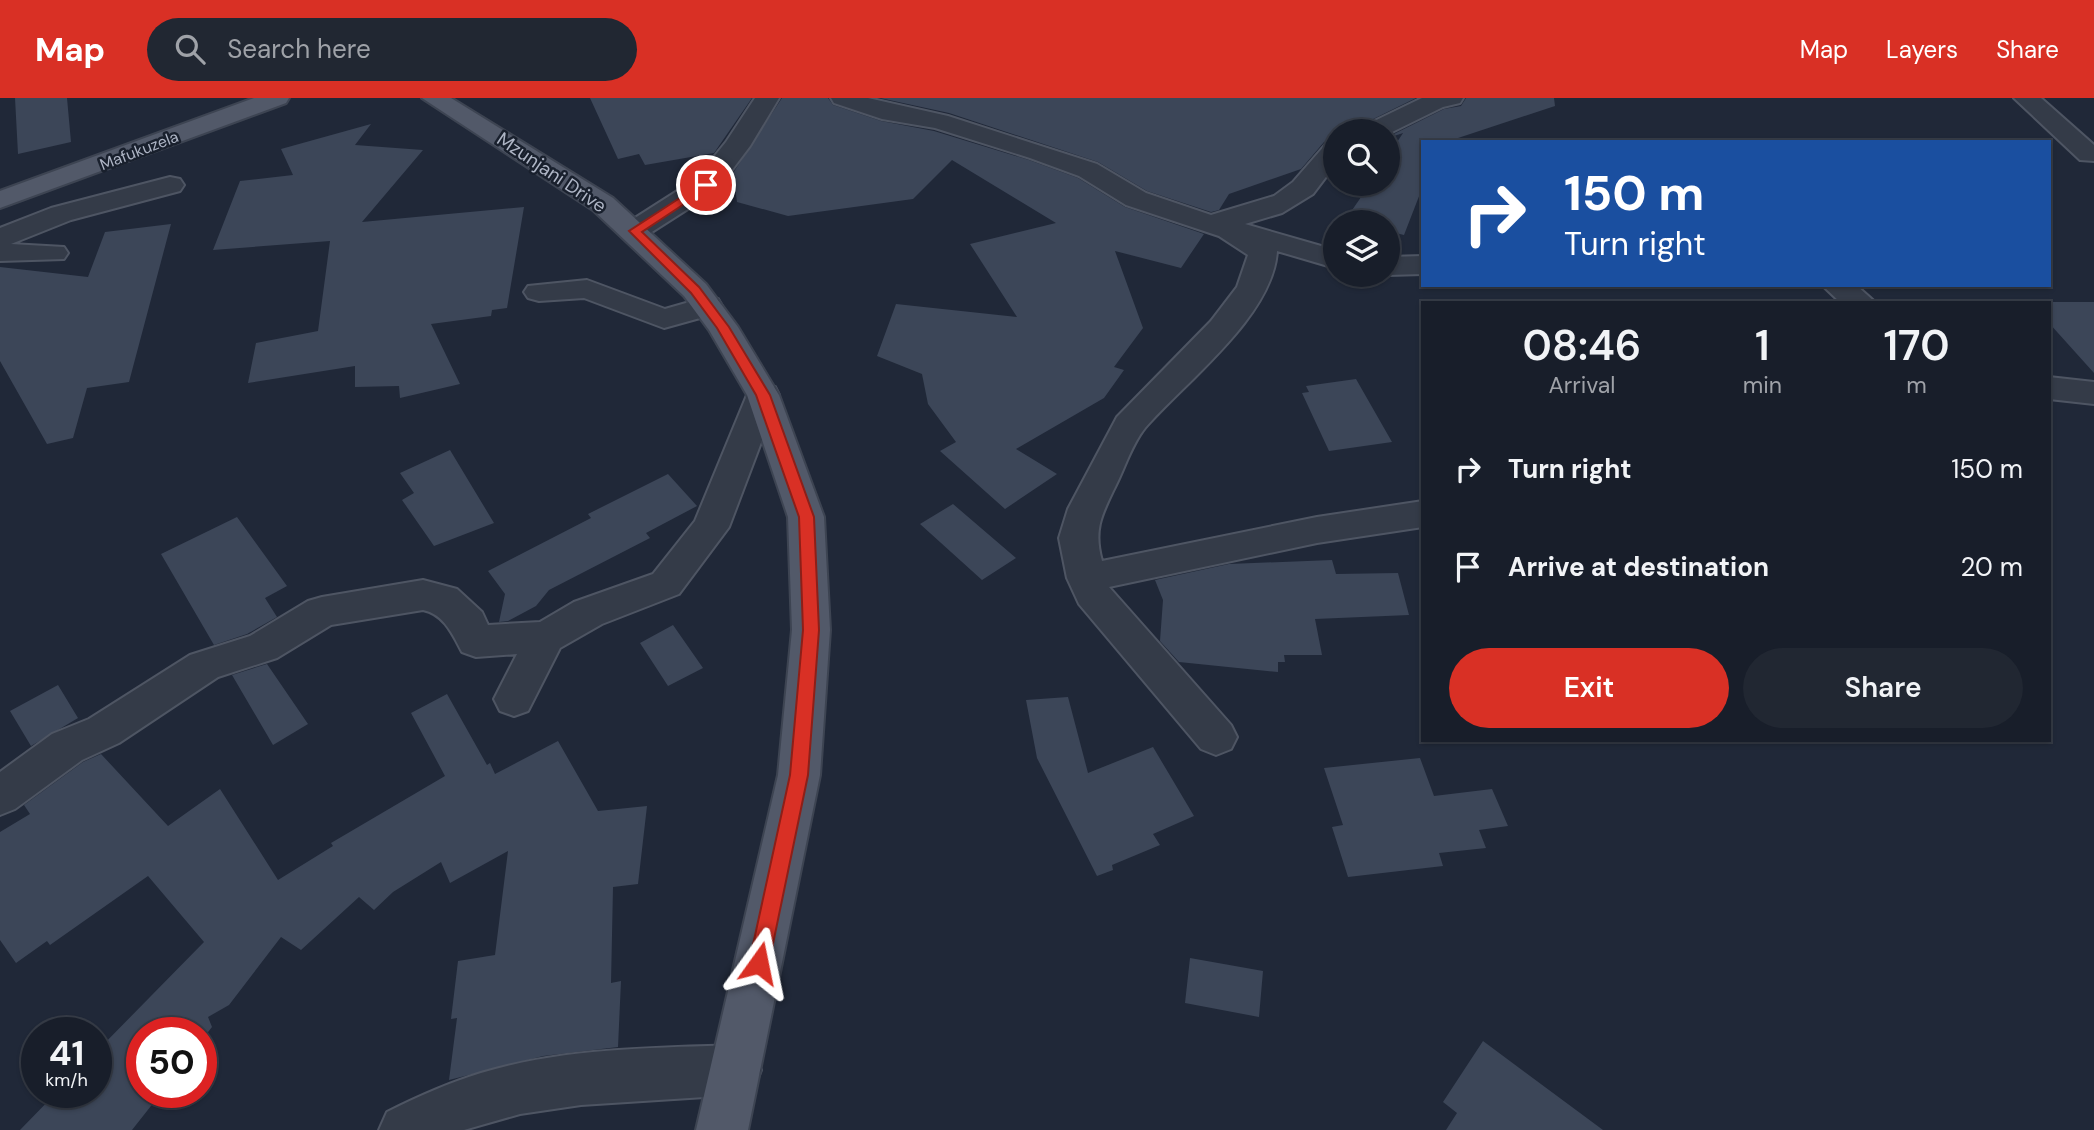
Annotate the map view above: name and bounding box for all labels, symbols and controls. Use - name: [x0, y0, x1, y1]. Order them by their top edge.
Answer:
- search box: [147, 18, 637, 81]
- text: Map: [35, 28, 105, 71]
- icon: search: [171, 30, 209, 68]
- text: Search here: [227, 32, 371, 66]
- text: Map: [1800, 34, 1848, 65]
- text: Layers: [1886, 34, 1958, 65]
- text: Share: [1996, 34, 2059, 65]
- map controls: [1323, 119, 1400, 287]
- button: search: [1323, 119, 1400, 196]
- street label: Mafukuzela: [97, 126, 182, 175]
- street label: Mzunjani Drive: [492, 127, 611, 218]
- pin: [676, 155, 736, 215]
- text: 150 m: [1564, 161, 1704, 225]
- icon: arrive: [687, 166, 725, 204]
- icon: right: [1449, 168, 1540, 259]
- button: layers: [1323, 210, 1400, 287]
- text: Turn right: [1564, 223, 1706, 265]
- text: 08:46: [1522, 318, 1641, 373]
- text: 1: [1755, 318, 1770, 373]
- text: 170: [1883, 318, 1950, 373]
- text: Arrival: [1548, 370, 1615, 400]
- text: min: [1743, 370, 1782, 400]
- text: m: [1906, 370, 1927, 400]
- icon: right: [1449, 450, 1487, 488]
- text: Turn right: [1508, 452, 1632, 486]
- text: 150 m: [1951, 452, 2023, 486]
- icon: arrive: [1449, 548, 1487, 586]
- text: Arrive at destination: [1508, 550, 1769, 584]
- text: 20 m: [1960, 550, 2023, 584]
- button: Exit: [1449, 648, 1729, 728]
- button: Share: [1743, 648, 2023, 728]
- position arrow: [722, 926, 796, 1000]
- speed limit sign: 50: [126, 1017, 217, 1108]
- text: 41: [49, 1030, 84, 1076]
- text: km/h: [45, 1068, 88, 1092]

